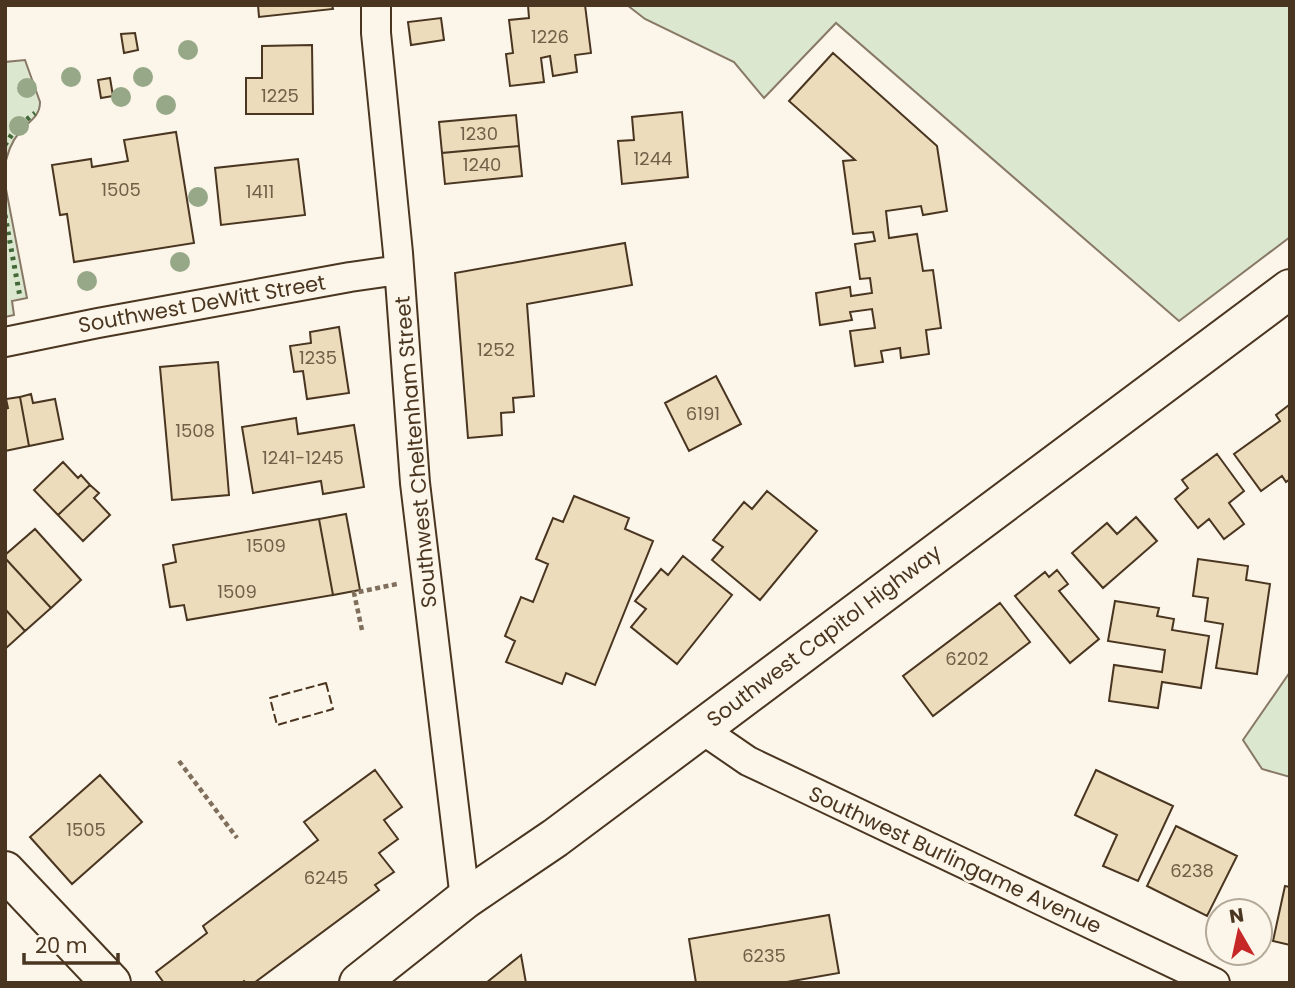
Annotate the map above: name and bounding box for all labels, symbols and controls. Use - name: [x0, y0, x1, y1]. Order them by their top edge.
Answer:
- house number: 1226: [531, 24, 569, 49]
- house number: 1225: [261, 83, 299, 108]
- house number: 1230: [460, 121, 498, 146]
- house number: 1244: [634, 146, 672, 171]
- house number: 1240: [463, 152, 501, 177]
- house number: 1505: [101, 177, 141, 202]
- house number: 1411: [246, 179, 274, 204]
- street label: Southwest DeWitt Street: [76, 267, 328, 340]
- street label: Southwest Cheltenham Street: [387, 295, 444, 609]
- house number: 1252: [477, 337, 515, 362]
- house number: 1235: [299, 345, 337, 370]
- house number: 6191: [686, 401, 720, 426]
- house number: 1508: [175, 418, 215, 443]
- house number: 1241-1245: [262, 445, 344, 470]
- house number: 1509: [246, 533, 286, 558]
- street label: Southwest Capitol Highway: [700, 538, 947, 734]
- house number: 1509: [217, 579, 257, 604]
- house number: 6202: [945, 646, 989, 671]
- street label: Southwest Burlingame Avenue: [804, 779, 1106, 940]
- house number: 1505: [66, 817, 106, 842]
- house number: 6238: [1170, 858, 1214, 883]
- house number: 6245: [304, 865, 348, 890]
- north arrow: [1204, 897, 1274, 967]
- text: N: [1227, 901, 1246, 930]
- scale bar: [24, 922, 119, 966]
- text: 20 m: [35, 931, 88, 960]
- house number: 6235: [742, 943, 786, 968]

